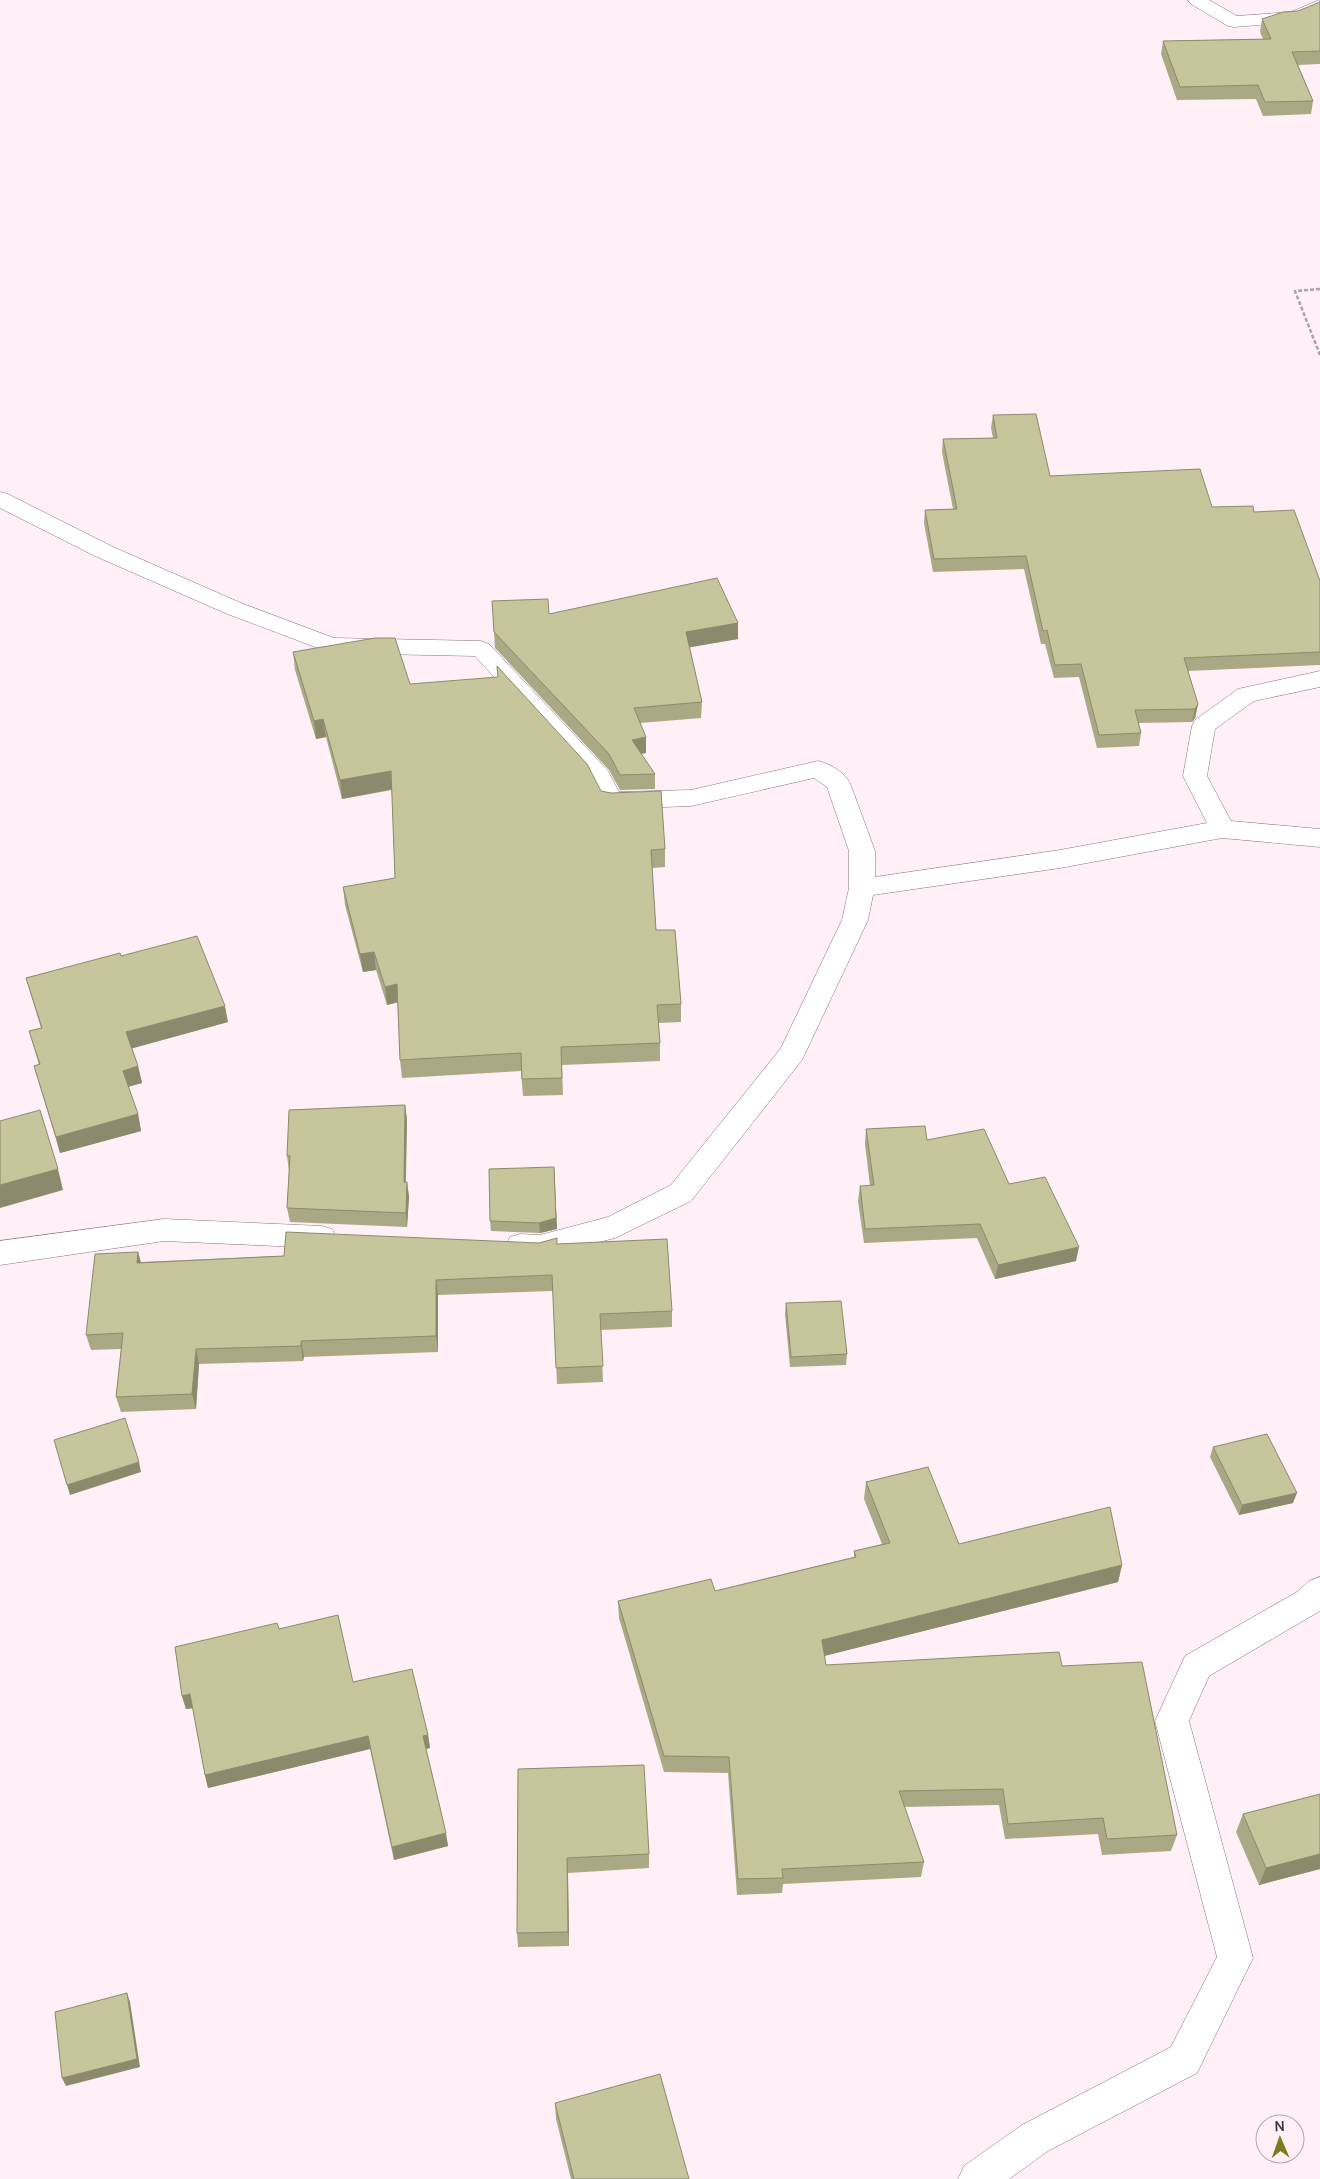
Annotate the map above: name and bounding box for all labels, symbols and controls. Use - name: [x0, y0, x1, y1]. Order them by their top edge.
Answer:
- north arrow: [1255, 2114, 1305, 2164]
- text: N: [1274, 2116, 1285, 2135]

